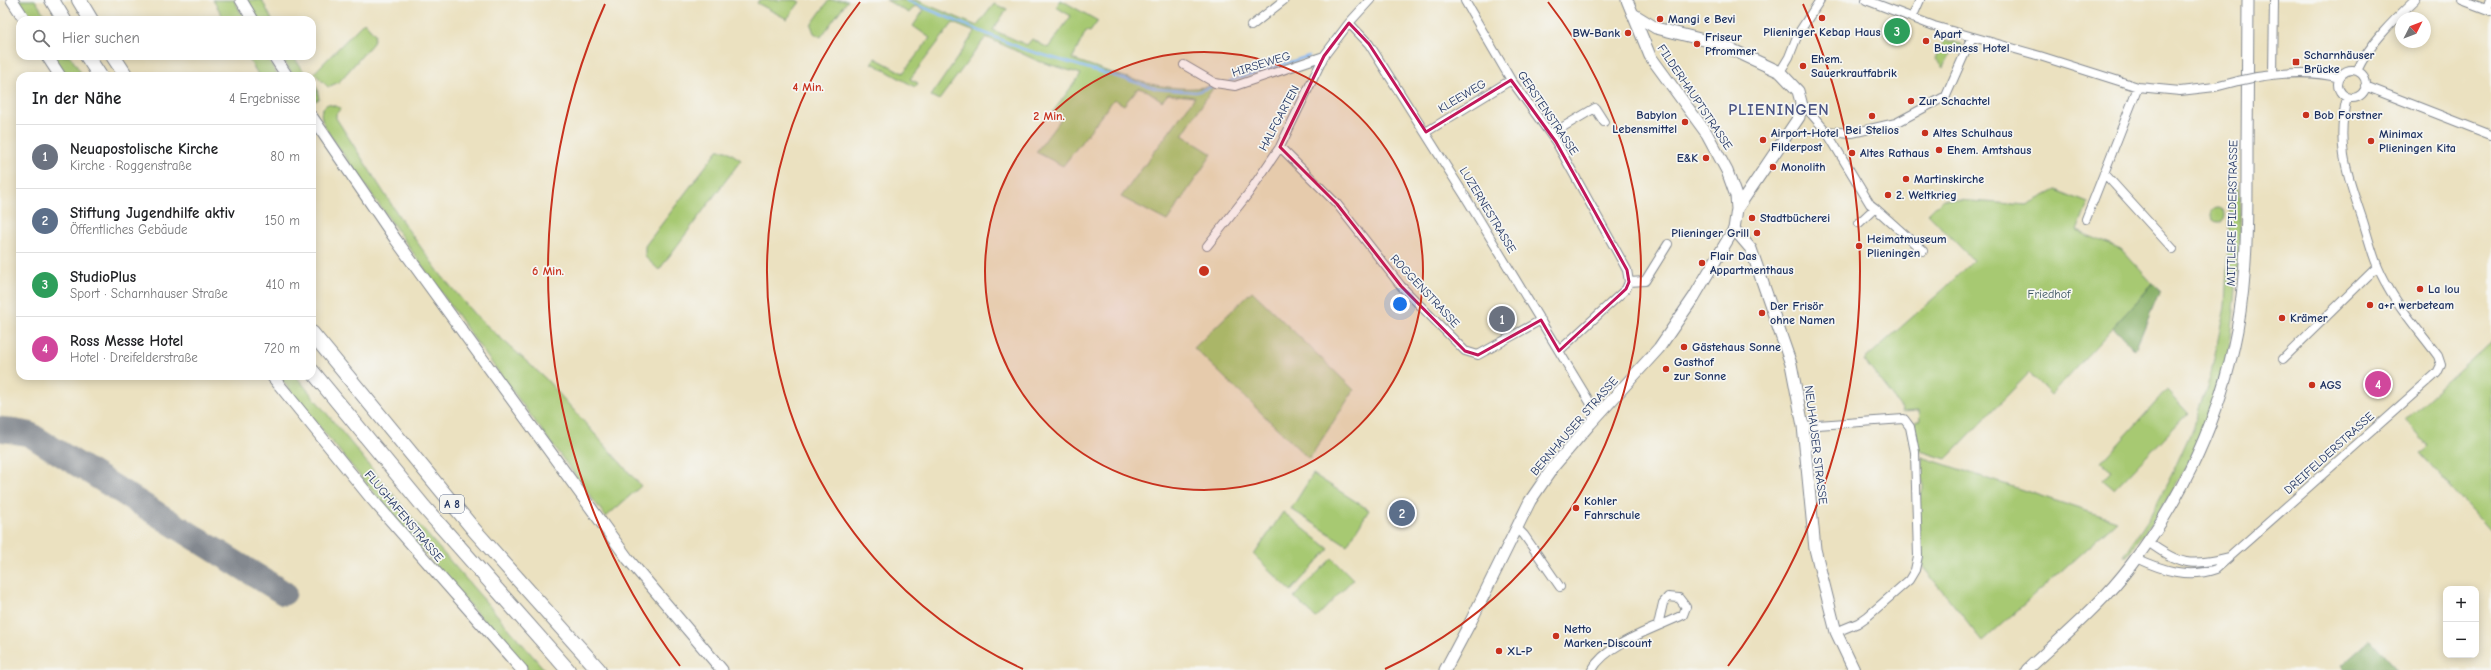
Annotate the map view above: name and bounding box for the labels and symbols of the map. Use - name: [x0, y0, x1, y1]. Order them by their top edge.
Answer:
- place label: Mangi e Bevi: [1668, 12, 1736, 26]
- north arrow: [2395, 12, 2431, 48]
- marker: Plieninger Kebap Haus: [1817, 13, 1827, 23]
- marker: Mangi e Bevi: [1655, 14, 1665, 24]
- pin: 3: [1884, 16, 1910, 46]
- place label: Plieninger Kebap Haus: [1763, 25, 1881, 39]
- place label: BW-Bank: [1572, 26, 1620, 40]
- place label: Apart Business Hotel: [1934, 27, 2010, 55]
- marker: BW-Bank: [1623, 28, 1633, 38]
- place label: Friseur Pfrommer: [1705, 30, 1756, 58]
- marker: Apart Business Hotel: [1921, 36, 1931, 46]
- marker: Friseur Pfrommer: [1692, 39, 1702, 49]
- street label: FILDERHAUPTSTRASSE: [1655, 42, 1735, 152]
- street label: HIRSEWEG: [1230, 48, 1292, 80]
- place label: Scharnhäuser Brücke: [2304, 48, 2375, 76]
- place label: Ehem. Sauerkrautfabrik: [1811, 52, 1897, 80]
- marker: Scharnhäuser Brücke: [2291, 57, 2301, 67]
- marker: Ehem. Sauerkrautfabrik: [1798, 61, 1808, 71]
- street label: GERSTENSTRASSE: [1515, 68, 1581, 158]
- street label: KLEEWEG: [1436, 76, 1489, 116]
- text: 4 Min.: [792, 80, 824, 94]
- street label: HALFGARTEN: [1256, 83, 1302, 153]
- place label: Zur Schachtel: [1919, 94, 1990, 108]
- marker: Zur Schachtel: [1906, 96, 1916, 106]
- district label: PLIENINGEN: [1728, 101, 1830, 119]
- place label: Babylon Lebensmittel: [1612, 108, 1677, 136]
- place label: Bob Forstner: [2314, 108, 2383, 122]
- text: 2 Min.: [1033, 109, 1065, 123]
- marker: Bob Forstner: [2301, 110, 2311, 120]
- marker: Bei Stelios: [1867, 111, 1877, 121]
- marker: Babylon Lebensmittel: [1680, 117, 1690, 127]
- place label: Bei Stelios: [1845, 123, 1899, 137]
- place label: Airport-Hotel Filderpost: [1771, 126, 1839, 154]
- place label: Altes Schulhaus: [1933, 126, 2013, 140]
- place label: Minimax Plieningen Kita: [2379, 127, 2456, 155]
- marker: Altes Schulhaus: [1920, 128, 1930, 138]
- marker: Airport-Hotel Filderpost: [1758, 135, 1768, 145]
- marker: Minimax Plieningen Kita: [2366, 136, 2376, 146]
- street label: MITTLERE FILDERSTRASSE: [2224, 140, 2240, 286]
- place label: Ehem. Amtshaus: [1947, 143, 2031, 157]
- marker: Ehem. Amtshaus: [1934, 145, 1944, 155]
- place label: Altes Rathaus: [1860, 146, 1929, 160]
- marker: Altes Rathaus: [1847, 148, 1857, 158]
- place label: E&K: [1677, 151, 1698, 165]
- marker: E&K: [1701, 153, 1711, 163]
- place label: Monolith: [1781, 160, 1826, 174]
- marker: Monolith: [1768, 162, 1778, 172]
- street label: LUZERNESTRASSE: [1457, 164, 1519, 256]
- place label: Martinskirche: [1914, 172, 1984, 186]
- marker: Martinskirche: [1901, 174, 1911, 184]
- place label: 2. Weltkrieg: [1896, 188, 1957, 202]
- marker: 2. Weltkrieg: [1883, 190, 1893, 200]
- place label: Stadtbücherei: [1760, 211, 1830, 225]
- marker: Stadtbücherei: [1747, 213, 1757, 223]
- place label: Plieninger Grill: [1671, 226, 1749, 240]
- marker: Plieninger Grill: [1752, 228, 1762, 238]
- place label: Heimatmuseum Plieningen: [1867, 232, 1947, 260]
- marker: Heimatmuseum Plieningen: [1854, 241, 1864, 251]
- place label: Flair Das Appartmenthaus: [1710, 249, 1794, 277]
- street label: ROGGENSTRASSE: [1388, 252, 1462, 330]
- marker: Flair Das Appartmenthaus: [1697, 258, 1707, 268]
- text: 6 Min.: [532, 264, 564, 278]
- centre of rings: [1197, 264, 1211, 278]
- place label: La lou: [2428, 282, 2460, 296]
- marker: La lou: [2415, 284, 2425, 294]
- park label: Friedhof: [2028, 287, 2071, 301]
- your location: [1390, 294, 1410, 314]
- place label: a+r werbeteam: [2378, 298, 2454, 312]
- place label: Der Frisör ohne Namen: [1770, 299, 1835, 327]
- marker: a+r werbeteam: [2365, 300, 2375, 310]
- pin: 1: [1489, 304, 1515, 334]
- marker: Der Frisör ohne Namen: [1757, 308, 1767, 318]
- place label: Krämer: [2290, 311, 2328, 325]
- marker: Krämer: [2277, 313, 2287, 323]
- place label: Gästehaus Sonne: [1692, 340, 1781, 354]
- marker: Gästehaus Sonne: [1679, 342, 1689, 352]
- place label: Gasthof zur Sonne: [1674, 355, 1726, 383]
- marker: Gasthof zur Sonne: [1661, 364, 1671, 374]
- pin: 4: [2365, 369, 2391, 399]
- street label: BERNHAUSER STRASSE: [1527, 374, 1621, 478]
- place label: AGS: [2320, 378, 2342, 392]
- marker: AGS: [2307, 380, 2317, 390]
- street label: NEUHAUSER STRASSE: [1802, 385, 1830, 505]
- street label: DREIFELDERSTRASSE: [2281, 409, 2377, 497]
- street label: FLUGHAFENSTRASSE: [362, 468, 446, 564]
- place label: Kohler Fahrschule: [1584, 494, 1640, 522]
- road number: A 8: [440, 495, 464, 513]
- pin: 2: [1389, 498, 1415, 528]
- marker: Kohler Fahrschule: [1571, 503, 1581, 513]
- place label: Netto Marken-Discount: [1564, 622, 1653, 650]
- marker: Netto Marken-Discount: [1551, 631, 1561, 641]
- place label: XL-P: [1507, 644, 1533, 658]
- marker: XL-P: [1494, 646, 1504, 656]

